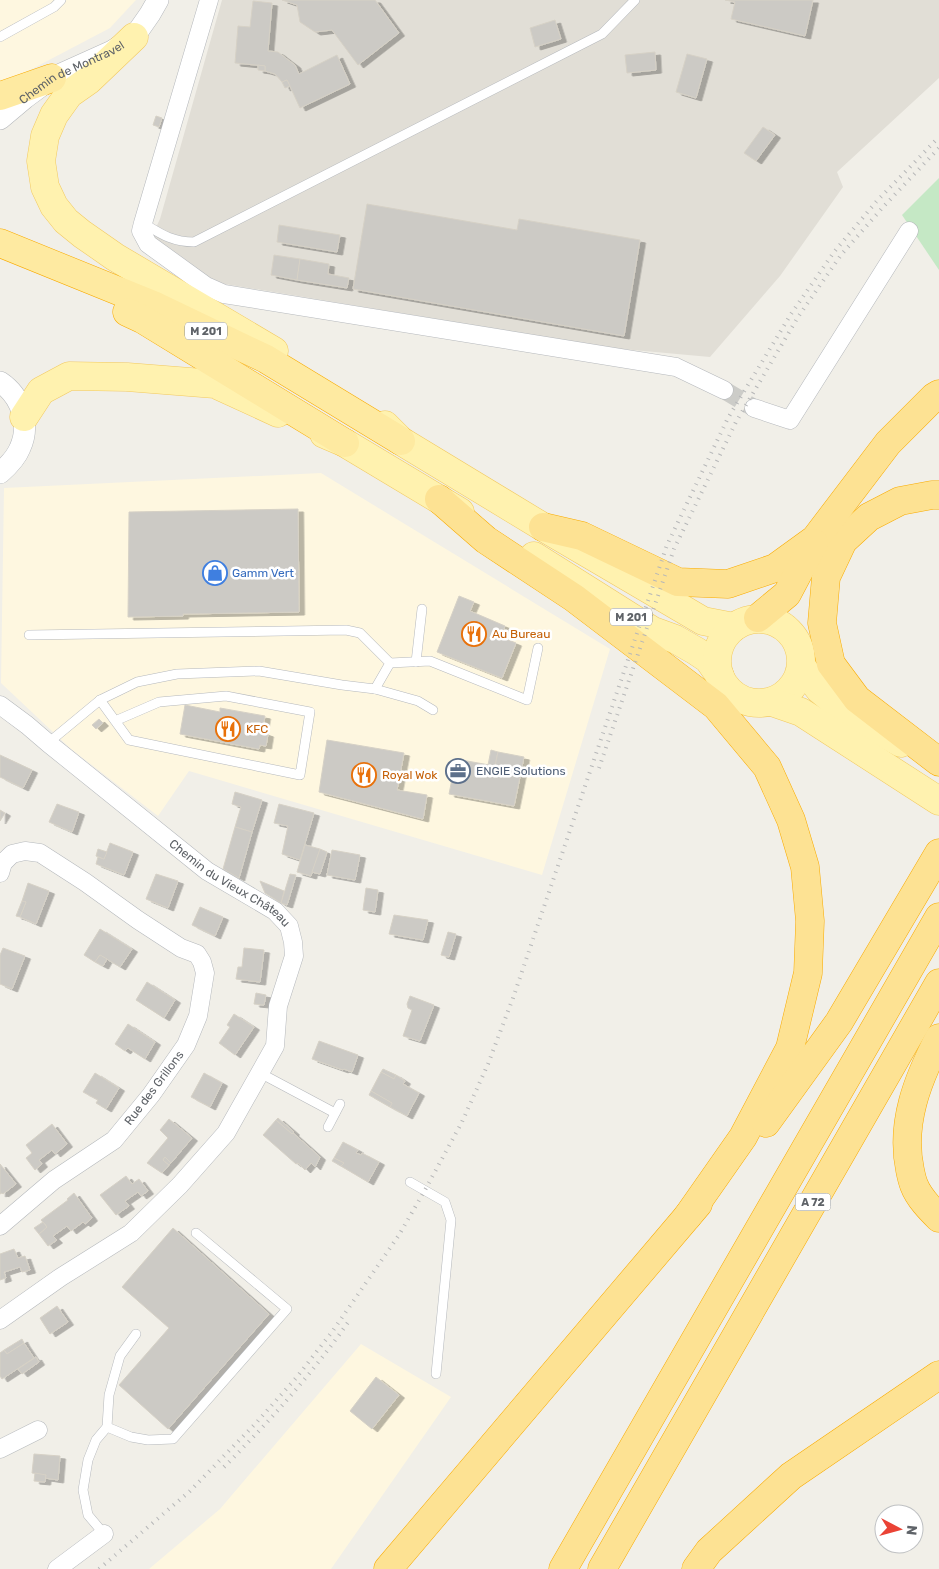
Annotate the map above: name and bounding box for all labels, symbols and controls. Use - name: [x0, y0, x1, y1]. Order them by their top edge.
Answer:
- street label: Chemin de Montravel: [16, 38, 127, 107]
- road number: M 201: [185, 322, 227, 340]
- shop icon: Gamm Vert: [202, 560, 228, 586]
- place label: Gamm Vert: [232, 566, 294, 580]
- road number: M 201: [610, 608, 652, 626]
- restaurant icon: Au Bureau: [461, 621, 487, 647]
- place label: Au Bureau: [492, 627, 550, 641]
- restaurant icon: KFC: [215, 716, 241, 742]
- place label: KFC: [246, 722, 268, 736]
- office icon: ENGIE Solutions: [445, 758, 471, 784]
- restaurant icon: Royal Wok: [351, 762, 377, 788]
- place label: ENGIE Solutions: [476, 764, 566, 778]
- place label: Royal Wok: [382, 768, 438, 782]
- street label: Chemin du Vieux Château: [166, 836, 293, 930]
- street label: Rue des Grillons: [122, 1048, 186, 1128]
- road number: A 72: [796, 1194, 830, 1210]
- north arrow: [874, 1504, 924, 1554]
- text: N: [902, 1524, 920, 1536]

